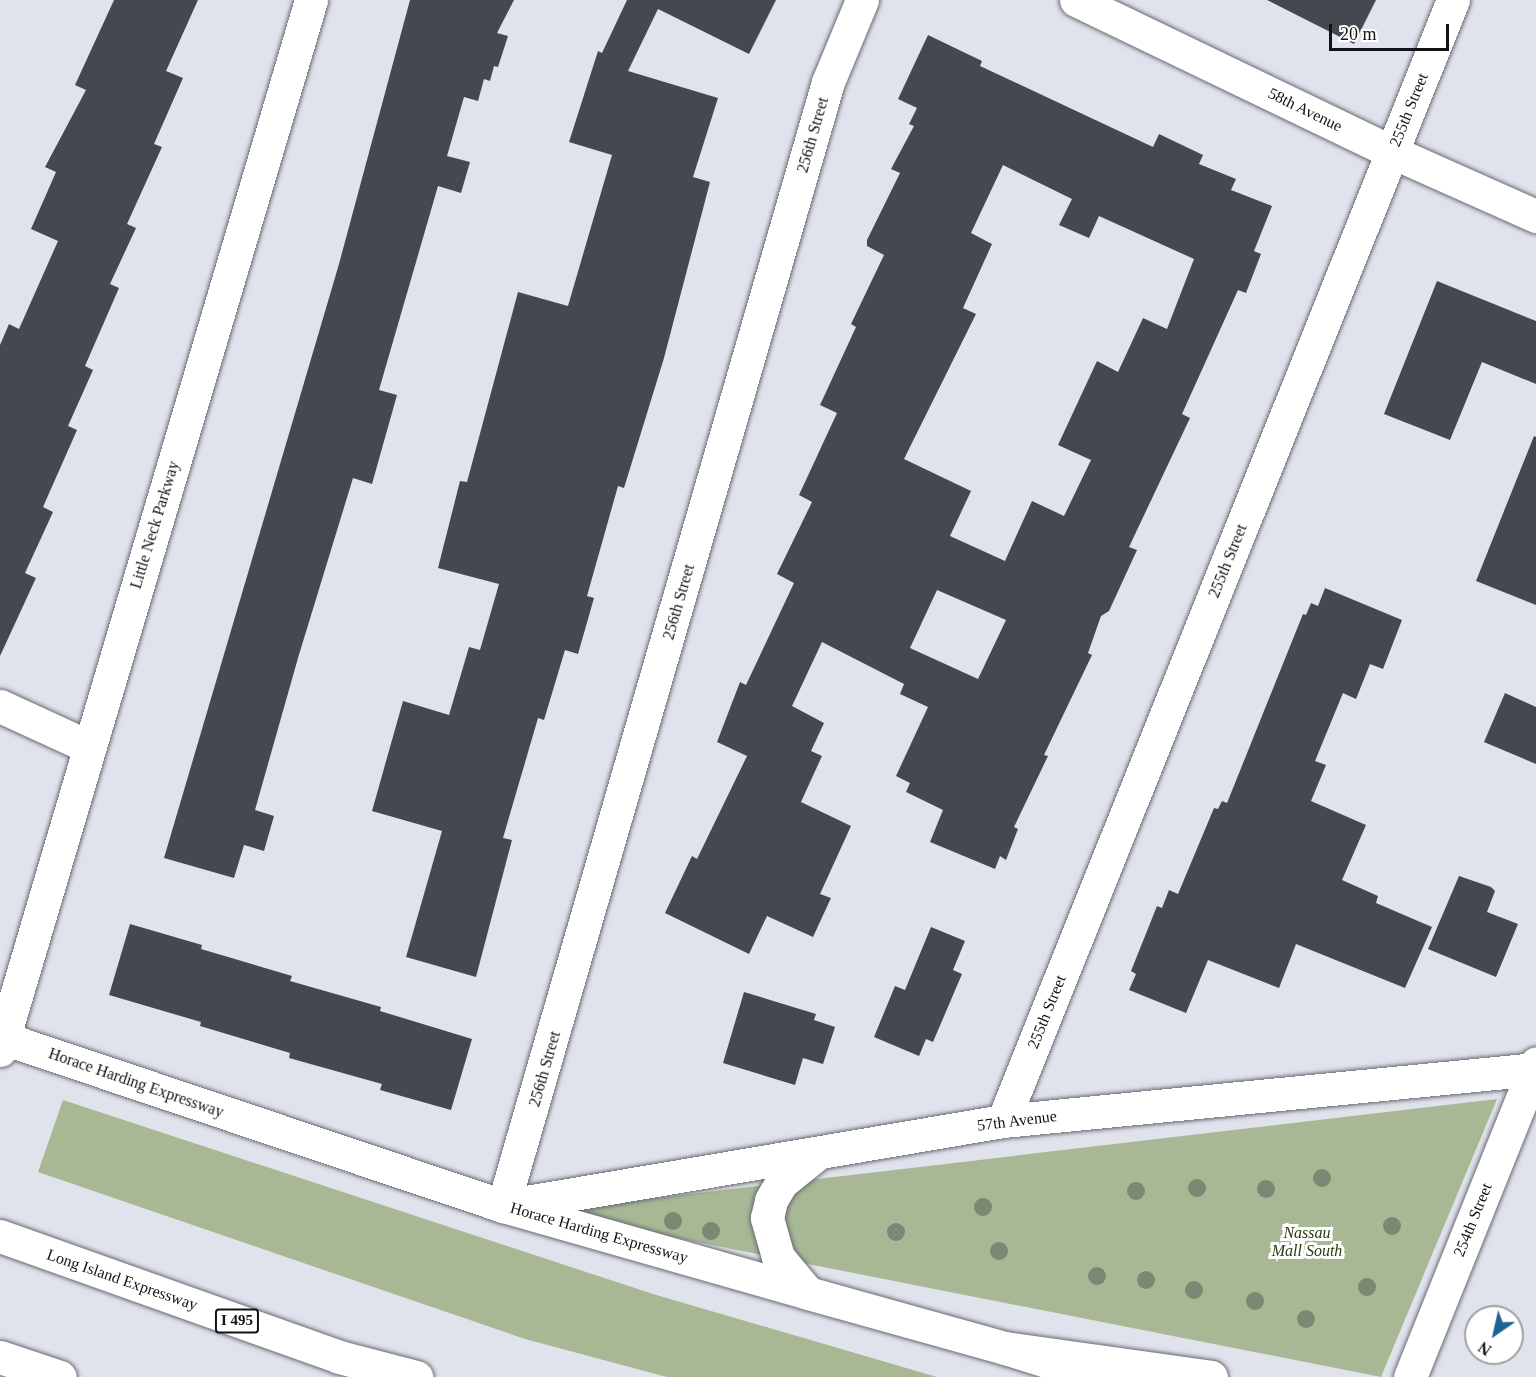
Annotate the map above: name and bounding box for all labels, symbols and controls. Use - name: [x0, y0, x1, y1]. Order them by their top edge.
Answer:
- scale bar: [1332, 12, 1452, 50]
- text: 20 m: [1340, 24, 1377, 44]
- street label: 255th Street: [1386, 70, 1432, 150]
- street label: 58th Avenue: [1264, 84, 1346, 136]
- street label: 256th Street: [793, 95, 833, 175]
- street label: Little Neck Parkway: [126, 459, 184, 591]
- street label: 255th Street: [1205, 521, 1251, 601]
- street label: 256th Street: [659, 562, 699, 642]
- street label: 255th Street: [1024, 972, 1070, 1052]
- street label: 256th Street: [525, 1029, 565, 1109]
- street label: Horace Harding Expressway: [46, 1044, 226, 1122]
- street label: 57th Avenue: [976, 1107, 1058, 1135]
- street label: 254th Street: [1450, 1180, 1496, 1260]
- street label: Horace Harding Expressway: [508, 1198, 690, 1268]
- park label: Nassau Mall South: [1272, 1223, 1342, 1261]
- street label: Long Island Expressway: [44, 1245, 200, 1315]
- north arrow: [1464, 1305, 1524, 1365]
- road number: I 495: [214, 1309, 260, 1333]
- text: N: [1475, 1338, 1494, 1359]

